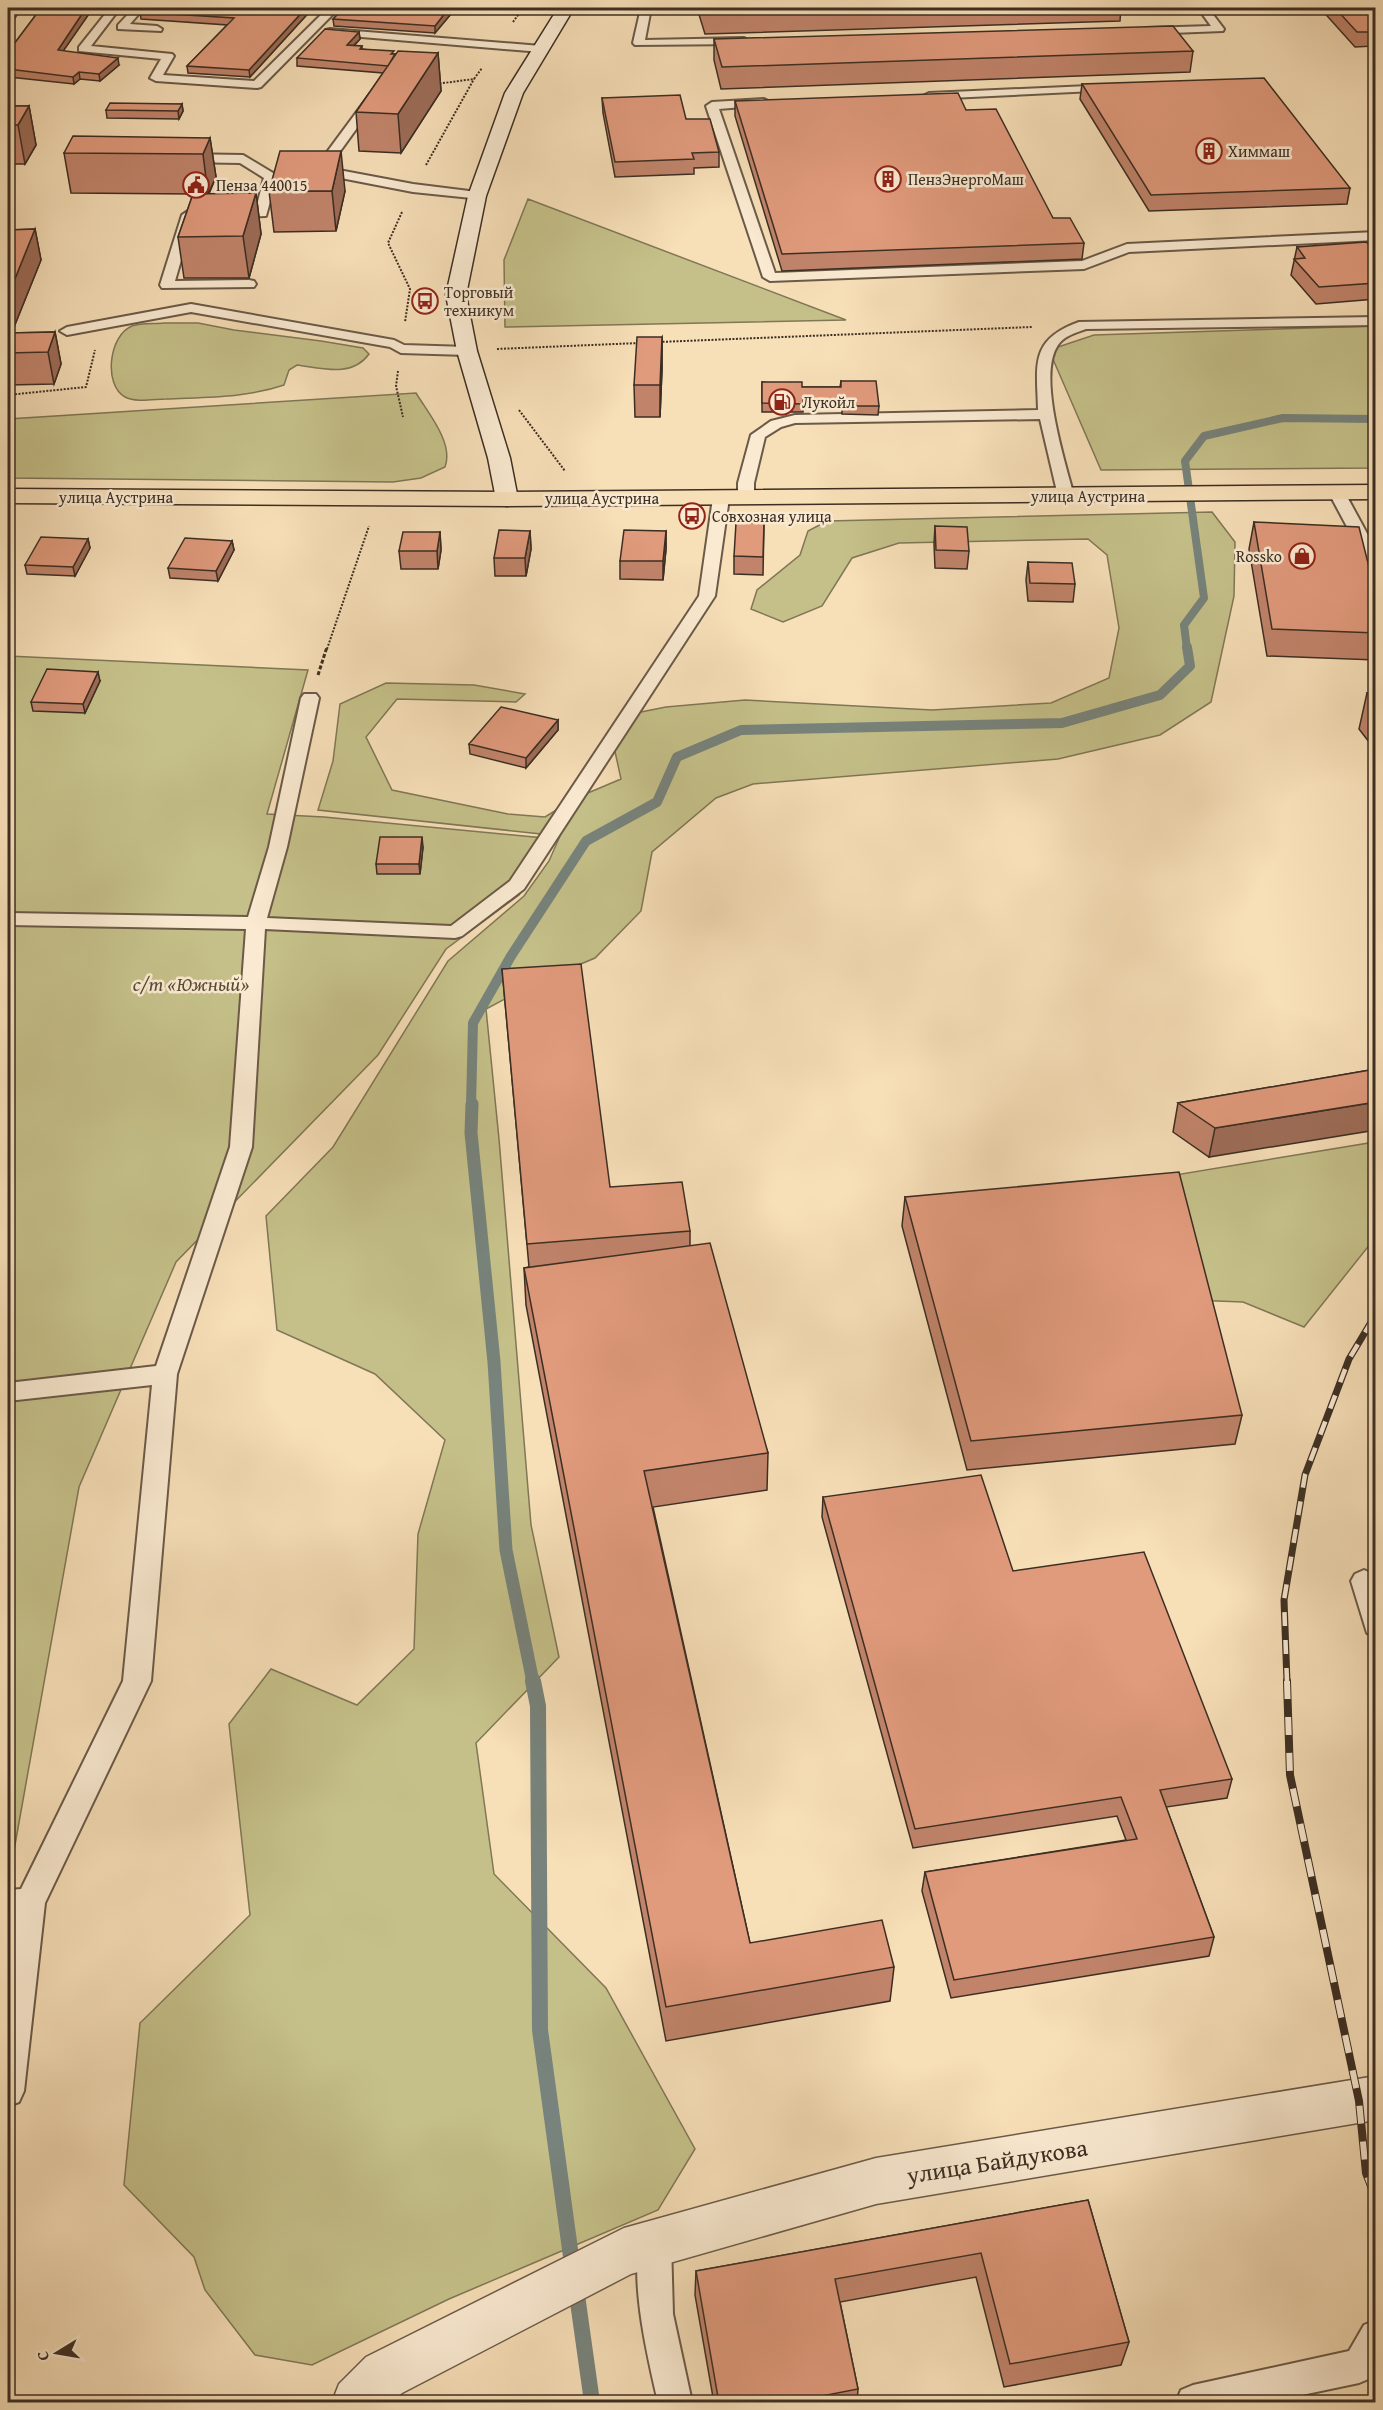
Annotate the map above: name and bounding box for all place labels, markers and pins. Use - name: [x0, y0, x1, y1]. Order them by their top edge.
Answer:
- building icon: Химмаш: [1194, 136, 1224, 166]
- place label: Химмаш: [1228, 139, 1290, 163]
- building icon: ПензЭнергоМаш: [873, 164, 903, 194]
- place label: ПензЭнергоМаш: [908, 167, 1024, 191]
- public building icon: Пенза 440015: [181, 170, 211, 200]
- place label: Пенза 440015: [216, 173, 307, 197]
- place label: Торговый техникум: [444, 280, 514, 322]
- bus stop icon: Торговый техникум: [410, 286, 440, 316]
- fuel station icon: Лукойл: [767, 387, 797, 417]
- place label: Лукойл: [802, 390, 855, 414]
- bus stop icon: Совхозная улица: [677, 501, 707, 531]
- place label: Совхозная улица: [712, 504, 832, 528]
- shop icon: Rossko: [1287, 541, 1317, 571]
- place label: Rossko: [1236, 544, 1282, 568]

